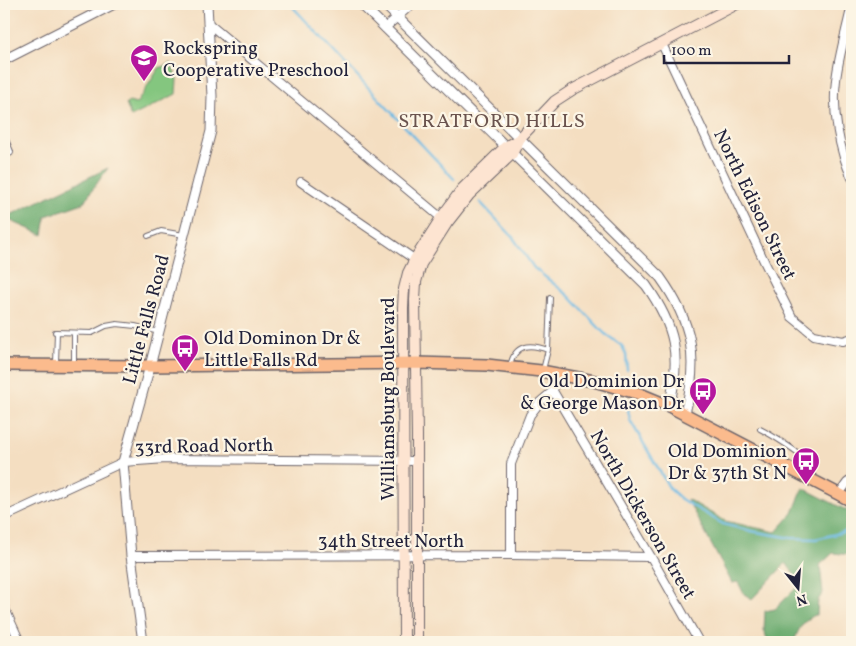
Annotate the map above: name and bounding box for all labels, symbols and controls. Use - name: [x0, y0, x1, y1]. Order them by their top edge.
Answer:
- scale bar: [664, 32, 788, 64]
- place label: Rockspring Cooperative Preschool: [163, 36, 349, 84]
- text: 100 m: [671, 41, 711, 62]
- school or university icon: Rockspring Cooperative Preschool: [129, 43, 159, 82]
- district label: STRATFORD HILLS: [398, 108, 586, 136]
- street label: North Edison Street: [706, 125, 802, 285]
- street label: Little Falls Road: [117, 252, 177, 387]
- street label: Williamsburg Boulevard: [376, 297, 402, 501]
- place label: Old Dominon Dr & Little Falls Rd: [204, 326, 361, 374]
- bus stop icon: Old Dominon Dr & Little Falls Rd: [170, 333, 200, 372]
- place label: Old Dominion Dr & George Mason Dr: [520, 369, 684, 417]
- bus stop icon: Old Dominion Dr & George Mason Dr: [688, 376, 718, 415]
- street label: North Dickerson Street: [583, 425, 702, 605]
- street label: 33rd Road North: [134, 433, 274, 461]
- place label: Old Dominion Dr & 37th St N: [668, 439, 787, 487]
- bus stop icon: Old Dominion Dr & 37th St N: [791, 446, 821, 485]
- street label: 34th Street North: [318, 529, 464, 555]
- north arrow: [774, 564, 824, 614]
- text: N: [794, 588, 809, 610]

